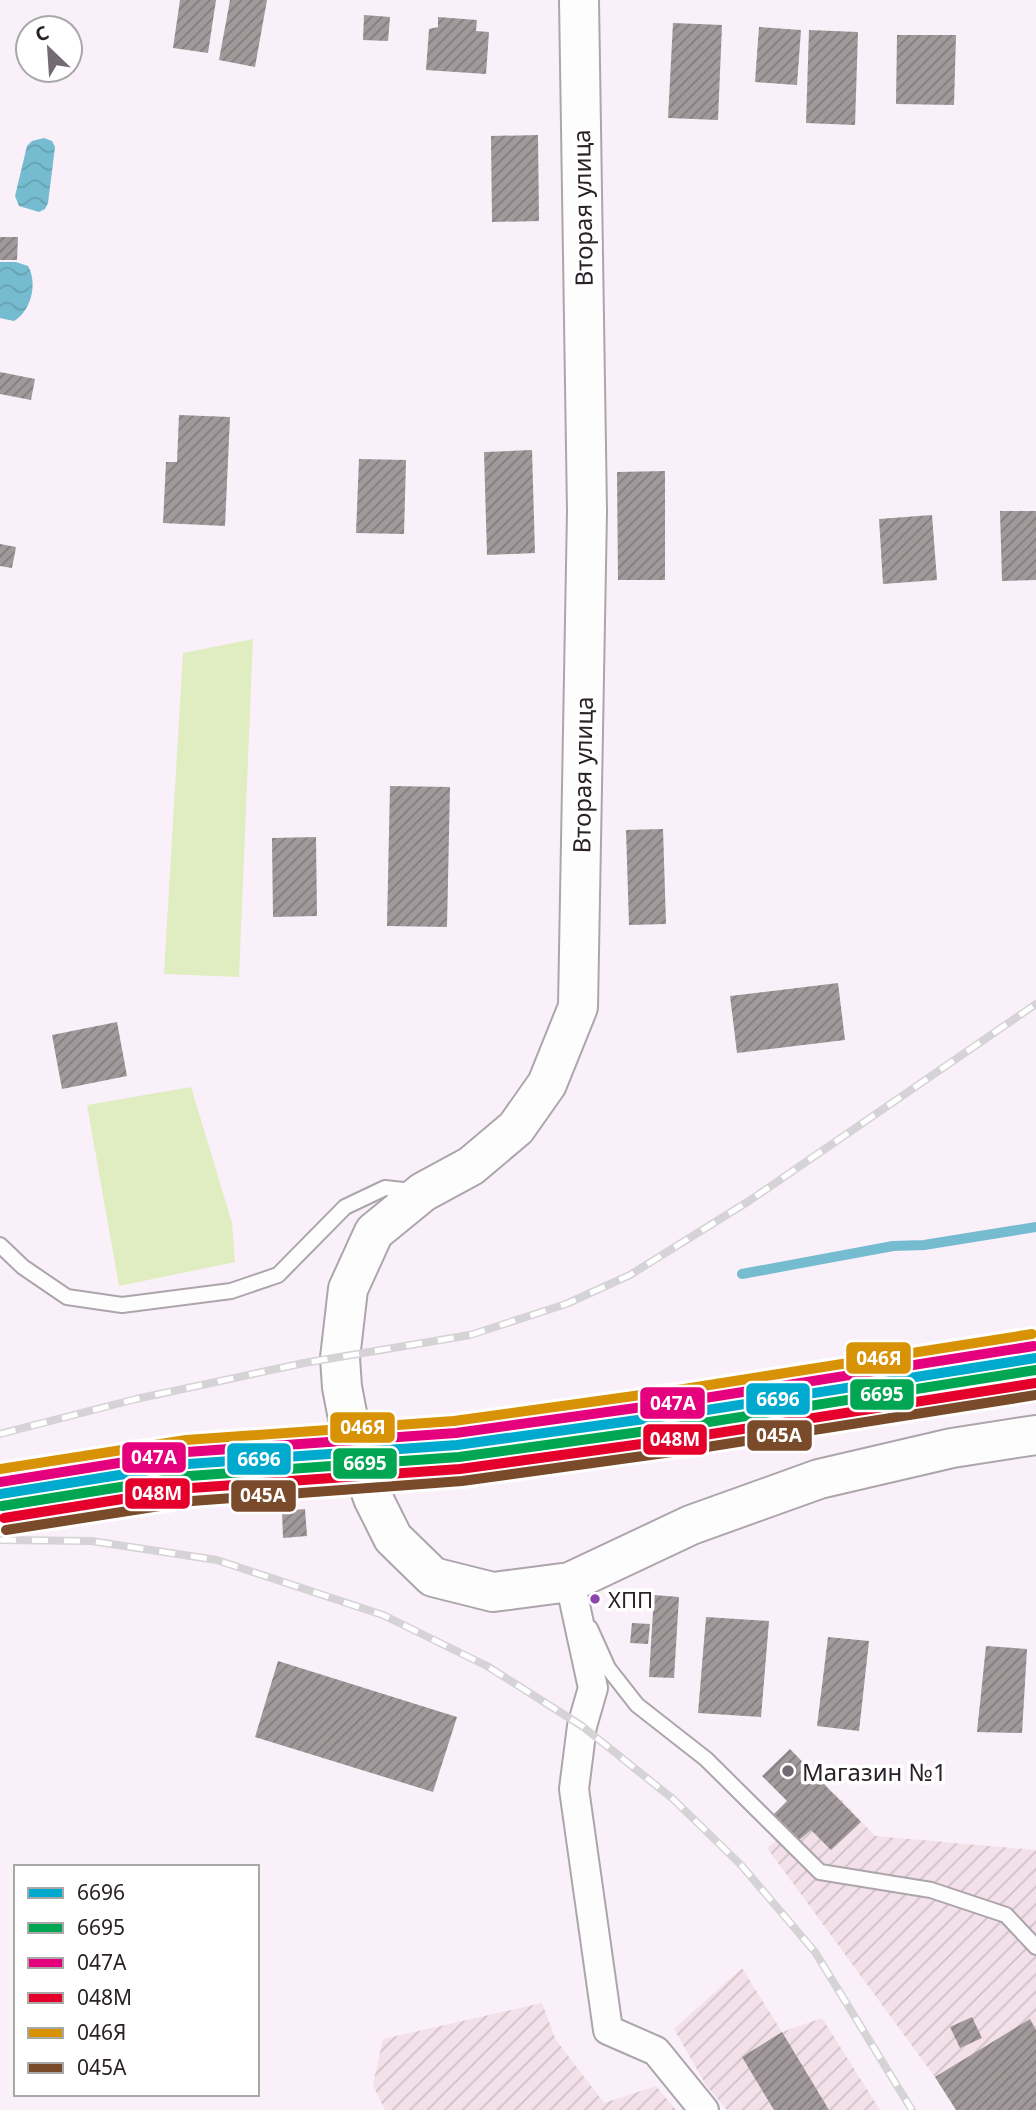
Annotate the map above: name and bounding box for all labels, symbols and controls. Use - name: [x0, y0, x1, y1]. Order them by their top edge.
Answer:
- north arrow: [14, 14, 84, 84]
- text: С: [31, 19, 53, 48]
- street label: Вторая улица: [564, 129, 600, 287]
- street label: Вторая улица: [564, 696, 600, 854]
- line badge: 046Я: [845, 1341, 912, 1375]
- text: 046Я: [856, 1345, 902, 1371]
- line badge: 6695: [849, 1378, 915, 1411]
- text: 6695: [860, 1381, 904, 1407]
- line badge: 6696: [745, 1382, 811, 1416]
- line badge: 047А: [639, 1386, 706, 1420]
- text: 6696: [756, 1386, 800, 1412]
- text: 047А: [650, 1390, 697, 1416]
- line badge: 046Я: [329, 1411, 396, 1444]
- text: 046Я: [340, 1414, 386, 1440]
- line badge: 045А: [746, 1419, 813, 1452]
- text: 045А: [756, 1422, 803, 1448]
- line badge: 048М: [642, 1423, 708, 1456]
- text: 048М: [650, 1426, 700, 1452]
- line badge: 047А: [121, 1441, 187, 1474]
- line badge: 6696: [226, 1442, 292, 1476]
- text: 047А: [131, 1444, 178, 1470]
- text: 6696: [237, 1446, 281, 1472]
- line badge: 6695: [332, 1447, 398, 1480]
- text: 6695: [343, 1450, 387, 1476]
- line badge: 048М: [124, 1477, 191, 1510]
- line badge: 045А: [230, 1479, 297, 1513]
- text: 048М: [132, 1480, 182, 1506]
- text: 045А: [240, 1482, 287, 1508]
- place label: ХПП: [608, 1584, 653, 1614]
- marker: ХПП: [588, 1592, 602, 1606]
- place label: Магазин №1: [802, 1755, 947, 1788]
- marker: Магазин №1: [780, 1763, 796, 1779]
- legend: [14, 1865, 259, 2096]
- text: 6696: [77, 1878, 125, 1906]
- text: 6695: [77, 1913, 125, 1941]
- text: 047А: [77, 1948, 127, 1976]
- text: 048М: [77, 1983, 132, 2011]
- text: 046Я: [77, 2018, 126, 2046]
- text: 045А: [77, 2053, 127, 2081]

